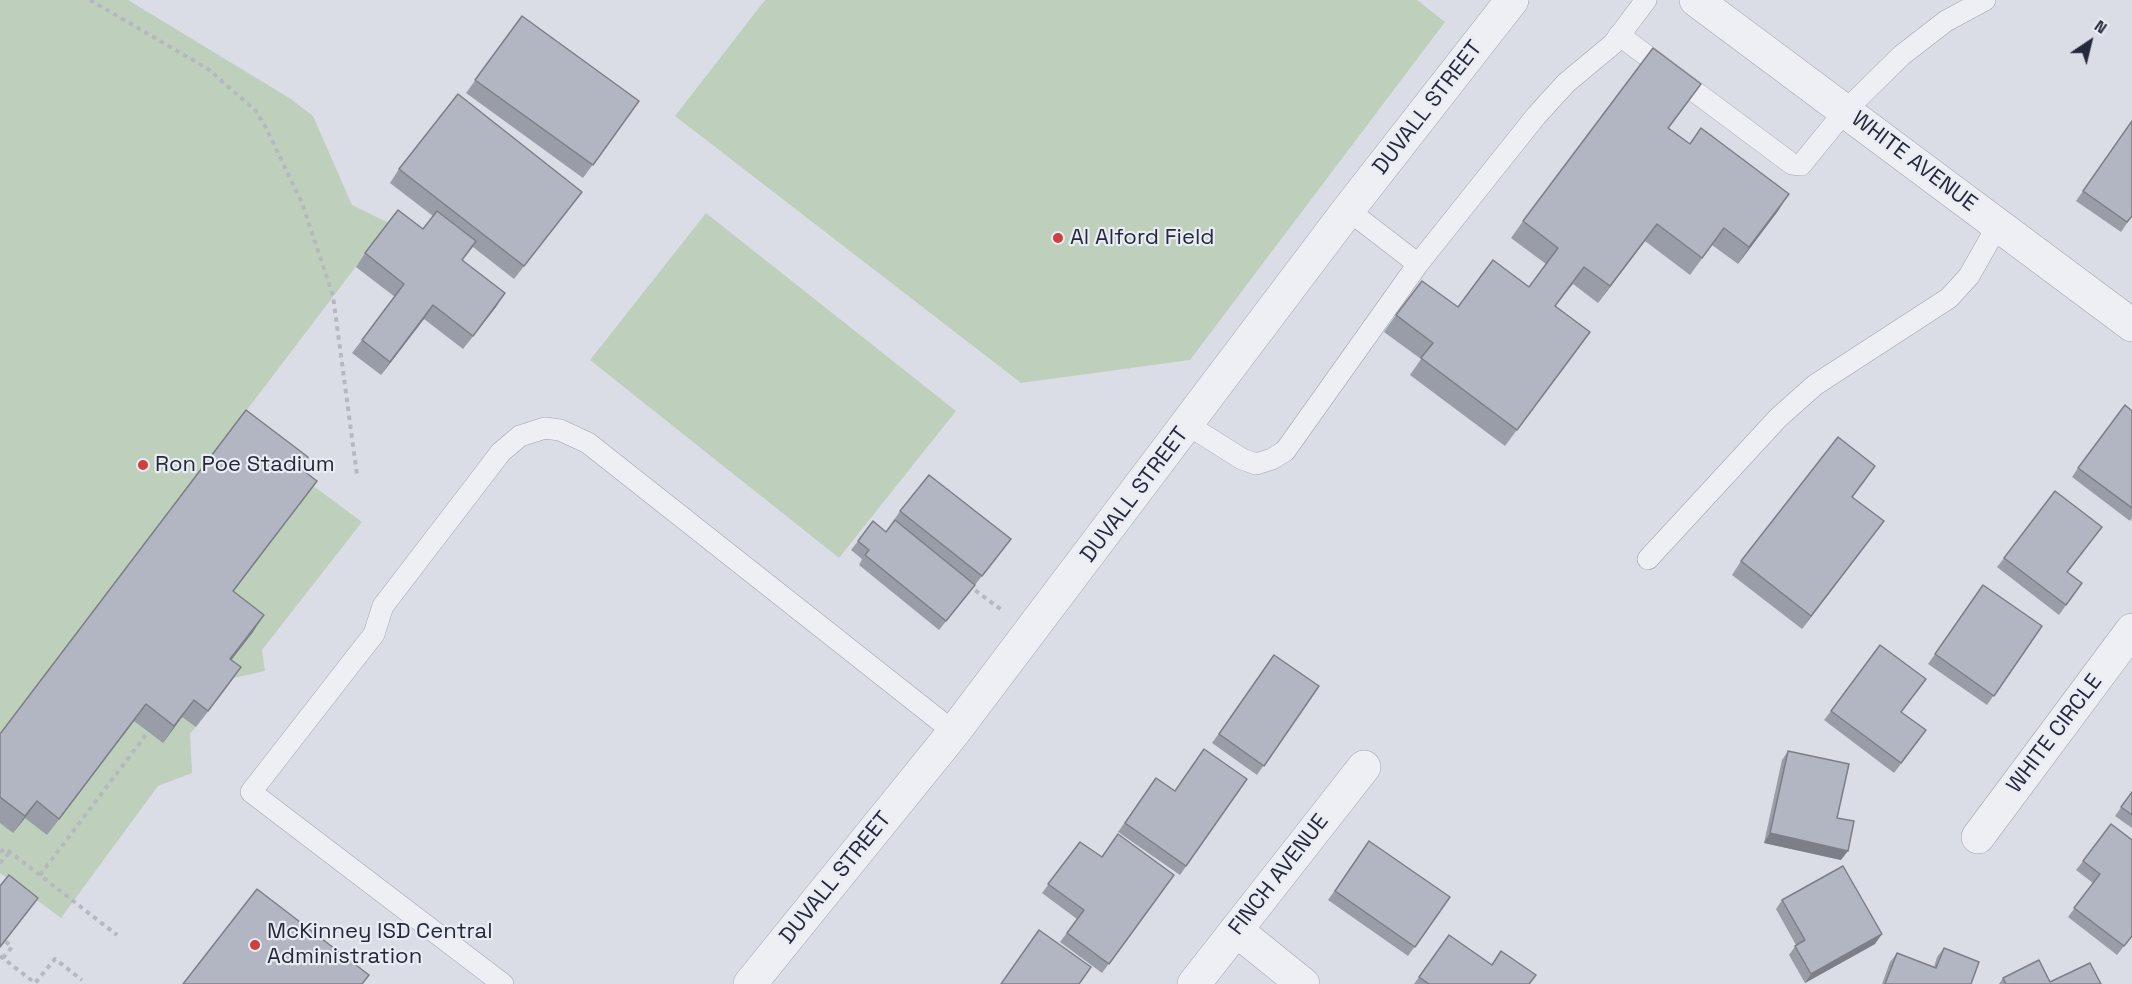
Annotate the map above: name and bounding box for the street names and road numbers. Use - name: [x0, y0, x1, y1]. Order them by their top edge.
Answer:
- street label: DUVALL STREET: [1368, 36, 1488, 180]
- street label: WHITE AVENUE: [1846, 106, 1982, 218]
- street label: DUVALL STREET: [1076, 422, 1194, 568]
- street label: WHITE CIRCLE: [2002, 669, 2108, 799]
- street label: DUVALL STREET: [775, 807, 897, 949]
- street label: FINCH AVENUE: [1224, 809, 1334, 941]

